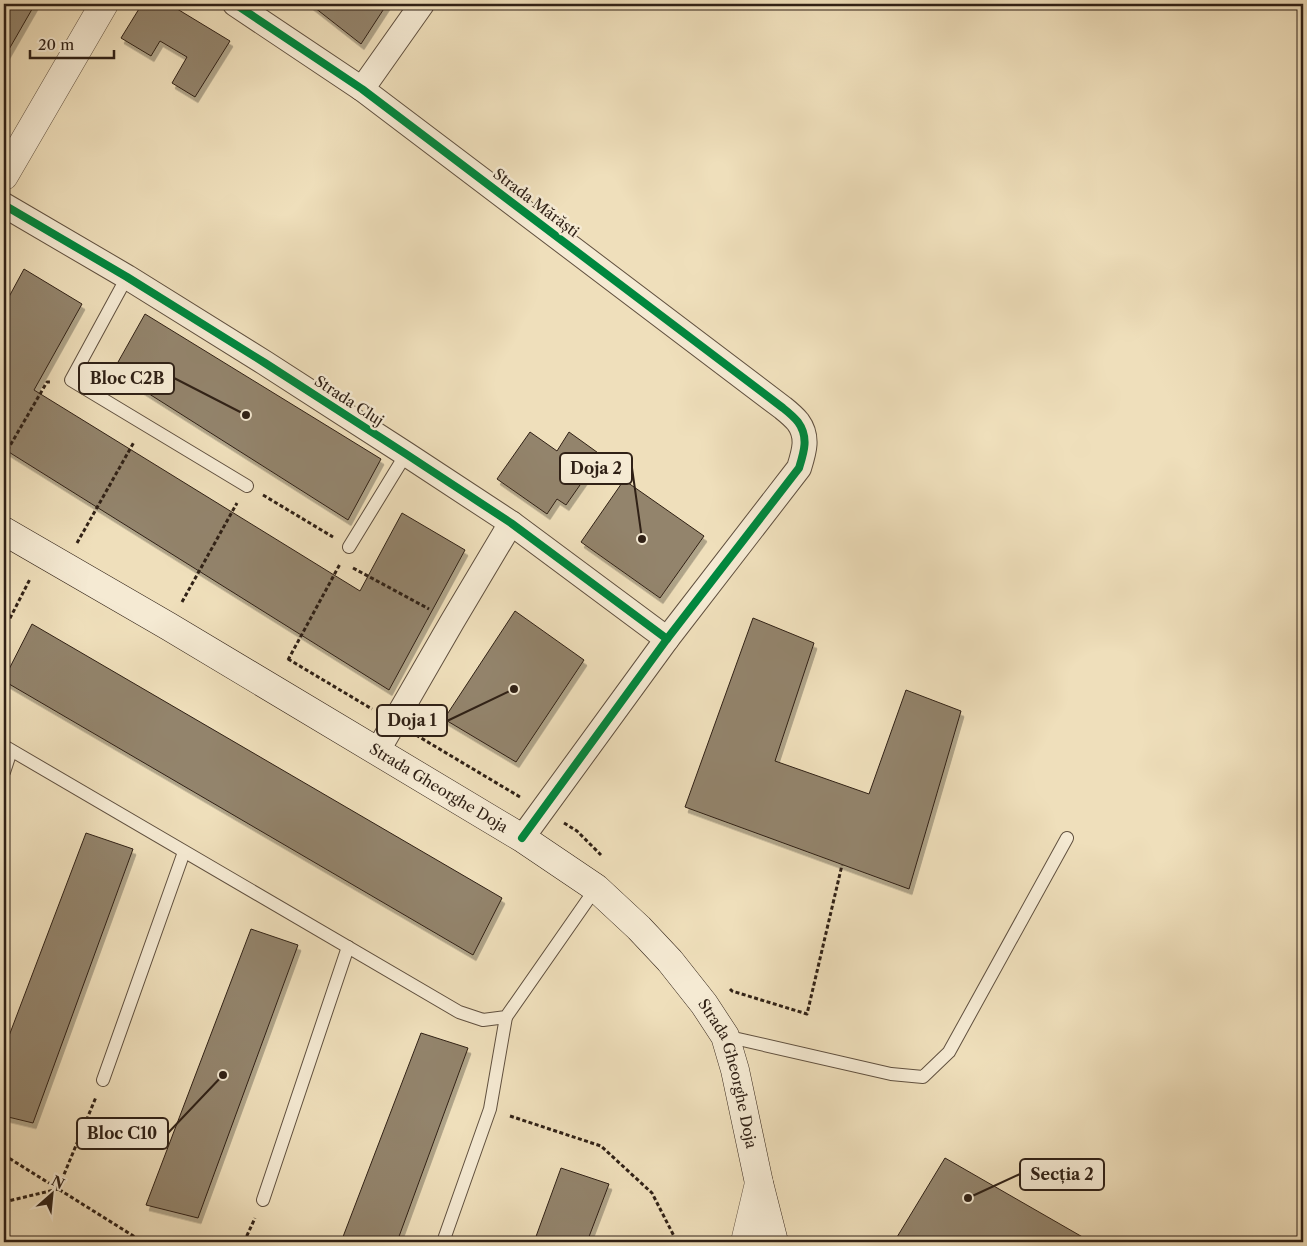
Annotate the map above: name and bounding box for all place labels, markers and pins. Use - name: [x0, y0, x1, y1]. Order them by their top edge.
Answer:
- callout: Bloc C2B: [79, 363, 174, 394]
- callout: Doja 2: [560, 453, 632, 484]
- callout: Doja 1: [377, 705, 447, 736]
- callout: Bloc C10: [77, 1118, 168, 1149]
- callout: Secția 2: [1020, 1159, 1104, 1190]

